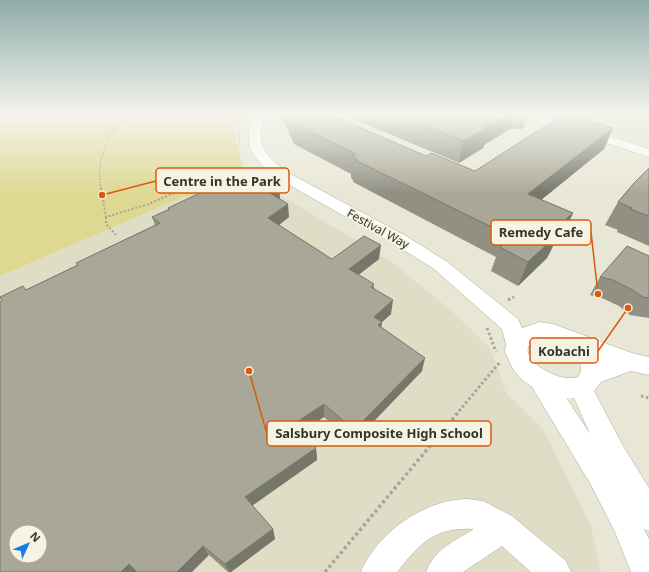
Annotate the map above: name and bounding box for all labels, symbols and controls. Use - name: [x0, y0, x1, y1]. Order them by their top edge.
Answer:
- callout: Centre in the Park: [156, 168, 289, 193]
- text: Centre in the Park: [163, 172, 282, 190]
- street label: Festival Way: [344, 204, 413, 253]
- callout: Remedy Cafe: [491, 220, 591, 245]
- text: Remedy Cafe: [499, 223, 584, 241]
- callout: Kobachi: [530, 338, 598, 363]
- text: Kobachi: [538, 342, 590, 360]
- callout: Salsbury Composite High School: [267, 421, 491, 446]
- text: Salsbury Composite High School: [275, 424, 483, 442]
- north arrow: [8, 524, 48, 564]
- text: N: [27, 528, 44, 545]

